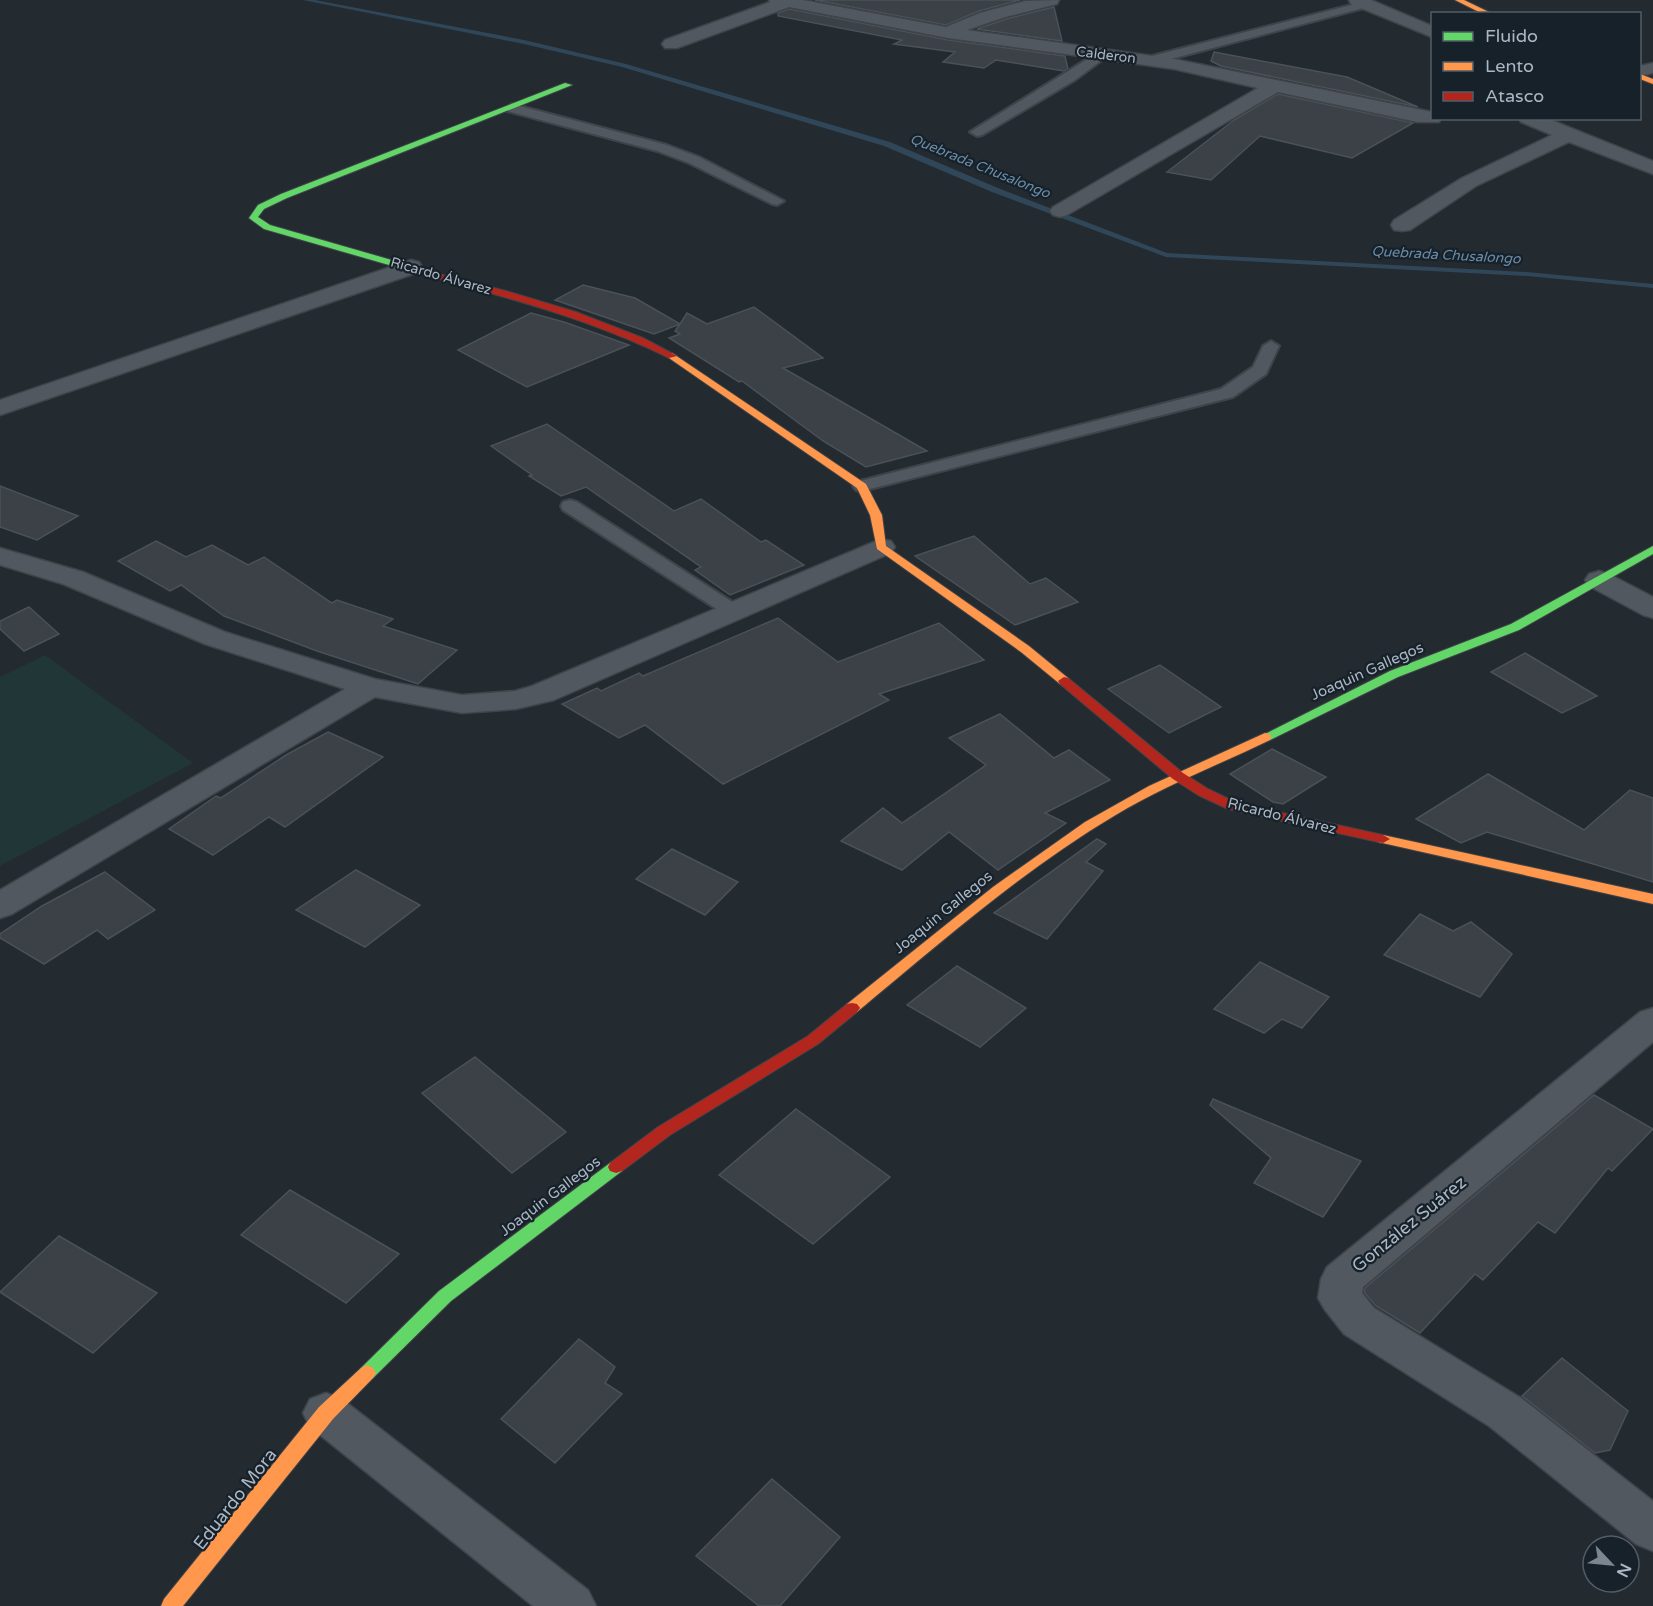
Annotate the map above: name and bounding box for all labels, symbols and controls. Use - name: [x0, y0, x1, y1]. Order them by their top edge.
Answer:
- legend: [1431, 12, 1641, 120]
- text: Fluido: [1485, 25, 1538, 47]
- street label: Calderon: [1075, 43, 1137, 67]
- text: Lento: [1485, 55, 1534, 77]
- text: Atasco: [1485, 85, 1544, 107]
- water label: Quebrada Chusalongo: [908, 130, 1054, 202]
- water label: Quebrada Chusalongo: [1371, 243, 1522, 267]
- street label: Ricardo Álvarez: [389, 253, 493, 299]
- street label: Joaquin Gallegos: [1308, 638, 1426, 704]
- street label: Ricardo Álvarez: [1226, 794, 1338, 838]
- street label: Joaquin Gallegos: [890, 867, 996, 957]
- street label: Joaquin Gallegos: [496, 1152, 604, 1240]
- street label: González Suárez: [1347, 1171, 1471, 1277]
- street label: Eduardo Mora: [189, 1444, 281, 1554]
- north arrow: [1581, 1534, 1641, 1594]
- text: N: [1612, 1560, 1635, 1580]

